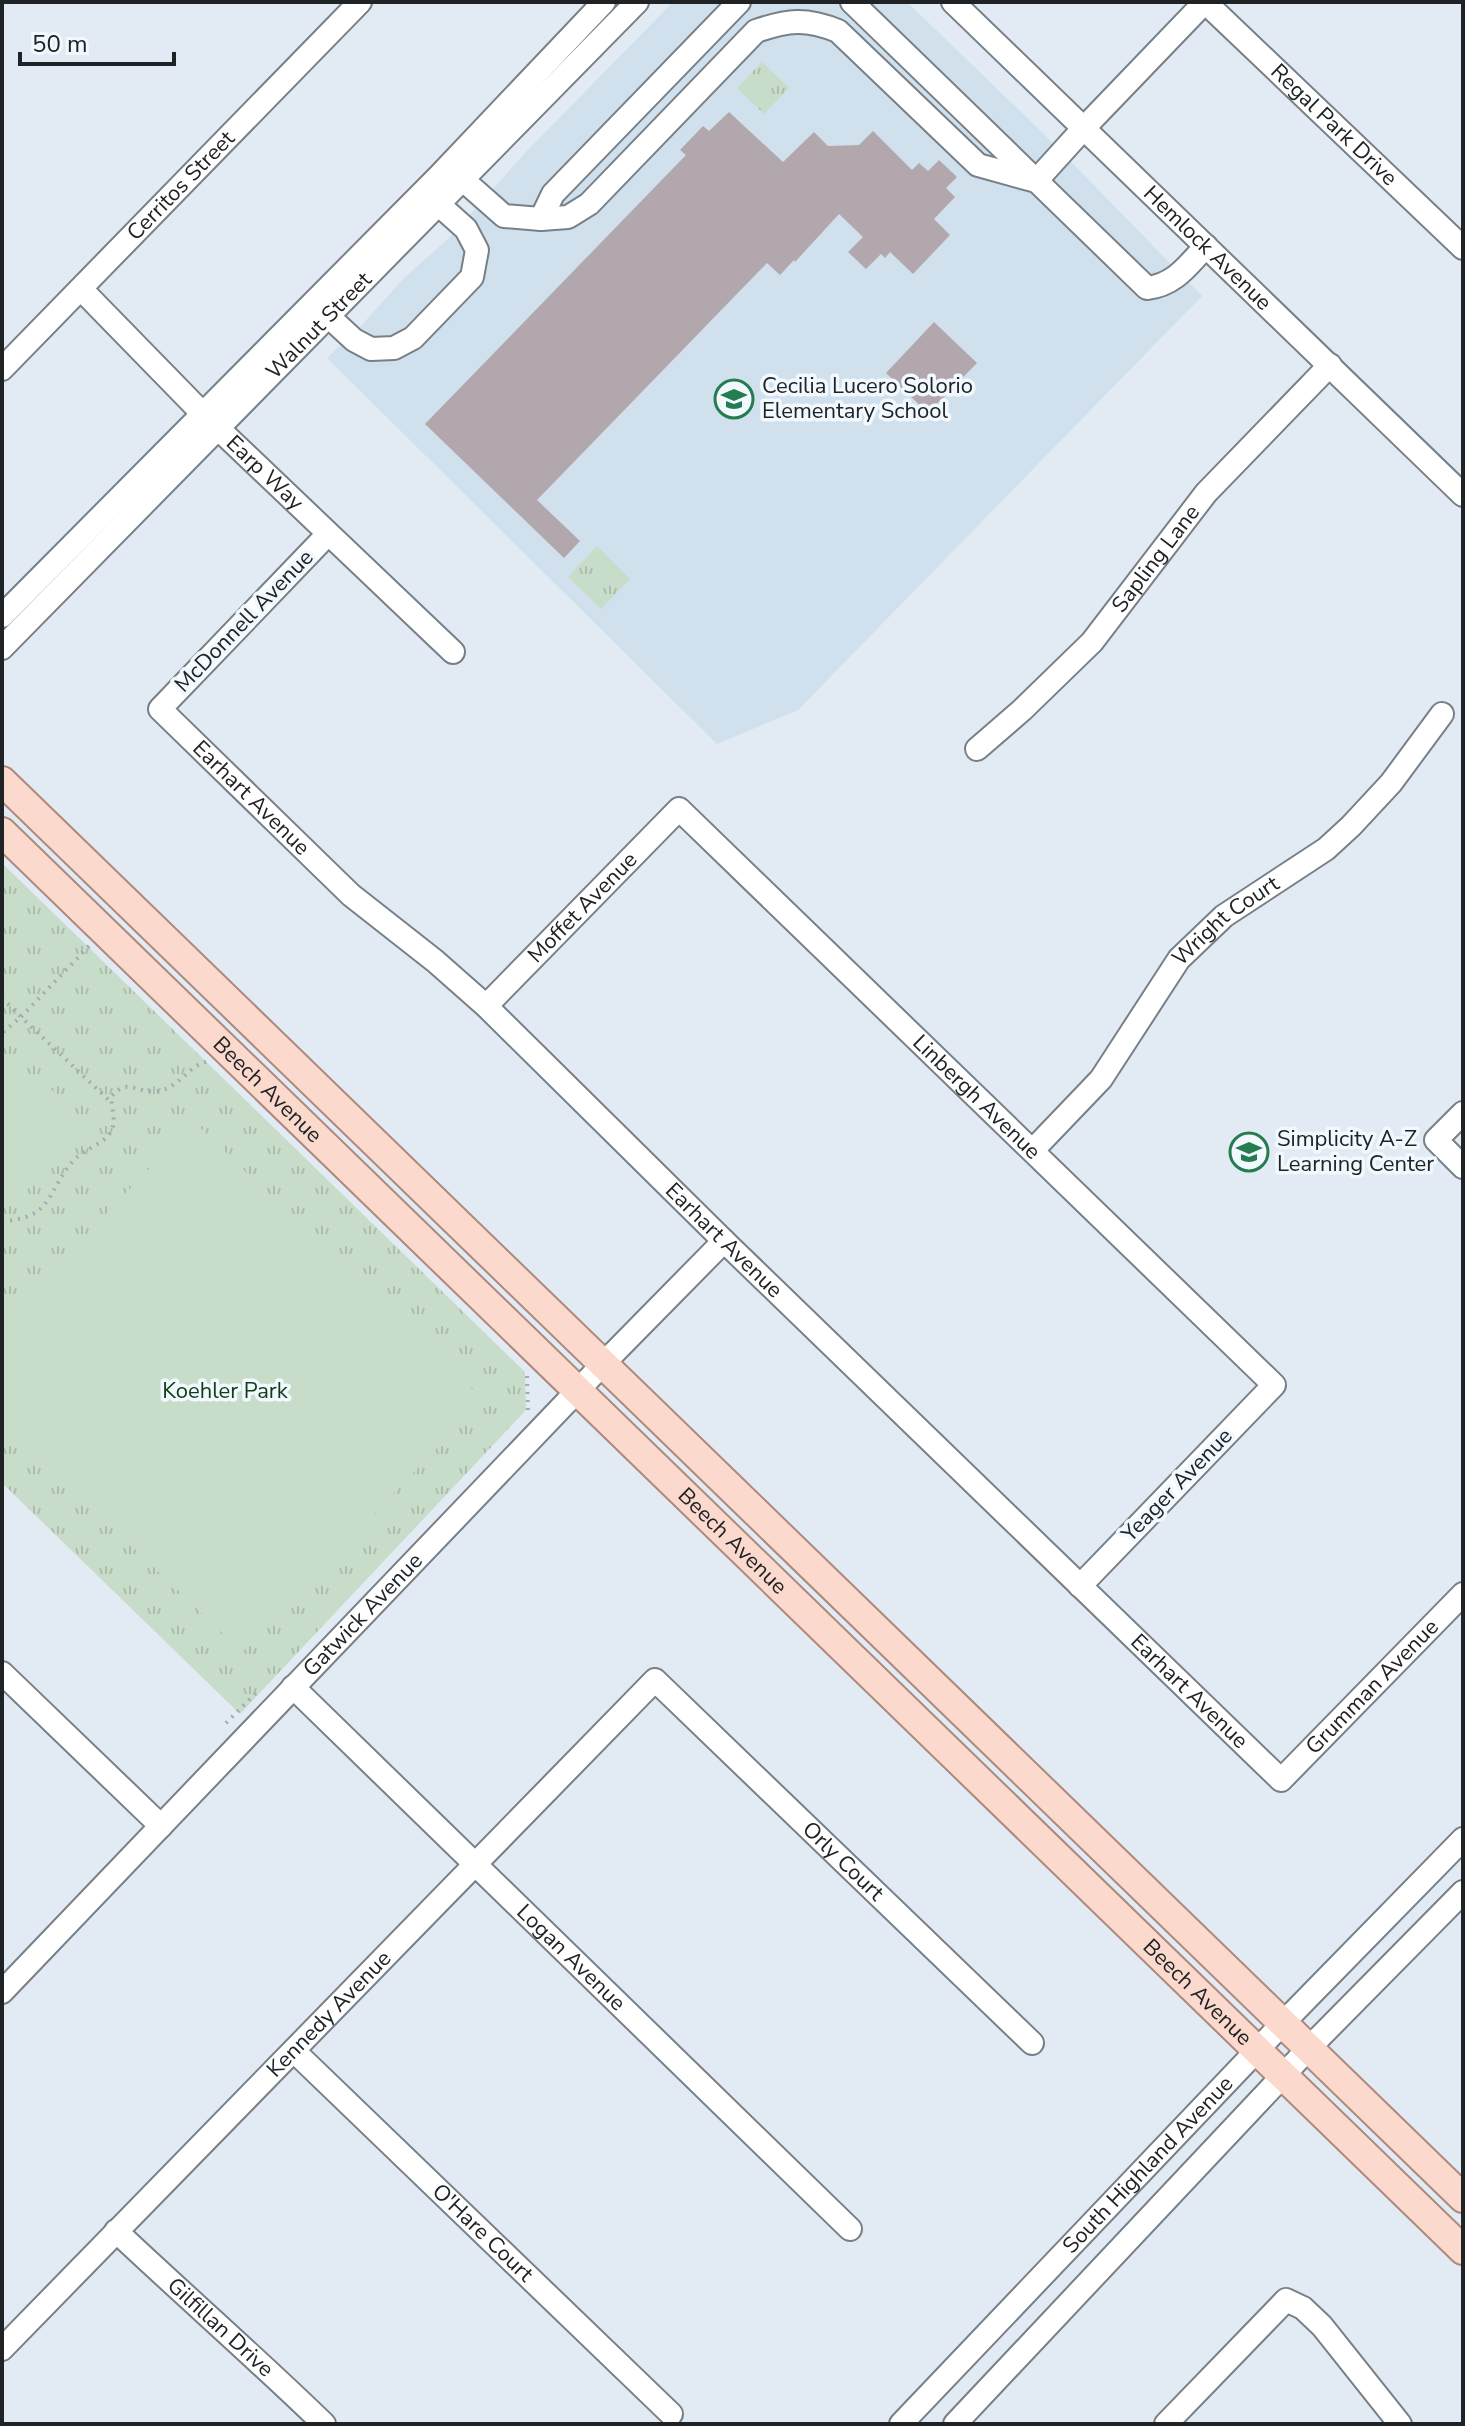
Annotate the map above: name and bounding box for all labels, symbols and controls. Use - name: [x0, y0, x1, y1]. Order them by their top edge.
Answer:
- scale bar: [20, 16, 174, 66]
- text: 50 m: [32, 28, 88, 60]
- street label: Regal Park Drive: [1264, 57, 1404, 193]
- street label: Cerritos Street: [120, 124, 242, 247]
- street label: Hemlock Avenue: [1137, 179, 1278, 317]
- street label: Walnut Street: [259, 265, 379, 386]
- place label: Cecilia Lucero Solorio Elementary School: [762, 371, 973, 426]
- school or university icon: Cecilia Lucero Solorio Elementary School: [713, 378, 755, 420]
- street label: Earp Way: [219, 429, 311, 517]
- street label: Sapling Lane: [1105, 499, 1207, 619]
- street label: McDonnell Avenue: [168, 543, 320, 699]
- street label: Earhart Avenue: [186, 734, 317, 862]
- street label: Moffet Avenue: [521, 845, 644, 970]
- street label: Wright Court: [1166, 869, 1285, 973]
- street label: Linbergh Avenue: [906, 1028, 1047, 1166]
- street label: Beech Avenue: [206, 1030, 329, 1150]
- place label: Simplicity A-Z Learning Center: [1277, 1124, 1434, 1179]
- school or university icon: Simplicity A-Z Learning Center: [1228, 1131, 1270, 1173]
- street label: Earhart Avenue: [659, 1176, 789, 1305]
- park label: Koehler Park: [162, 1376, 289, 1406]
- street label: Yeager Avenue: [1114, 1421, 1239, 1549]
- street label: Beech Avenue: [671, 1481, 794, 1601]
- street label: Gatwick Avenue: [296, 1546, 429, 1683]
- street label: Grumman Avenue: [1299, 1612, 1445, 1761]
- street label: Earhart Avenue: [1124, 1627, 1255, 1755]
- street label: Orly Court: [796, 1815, 891, 1908]
- street label: Logan Avenue: [510, 1897, 632, 2018]
- street label: Beech Avenue: [1136, 1932, 1259, 2052]
- street label: Kennedy Avenue: [260, 1944, 398, 2084]
- street label: South Highland Avenue: [1056, 2069, 1240, 2260]
- street label: O'Hare Court: [425, 2177, 540, 2289]
- street label: Gilfillan Drive: [161, 2271, 280, 2384]

